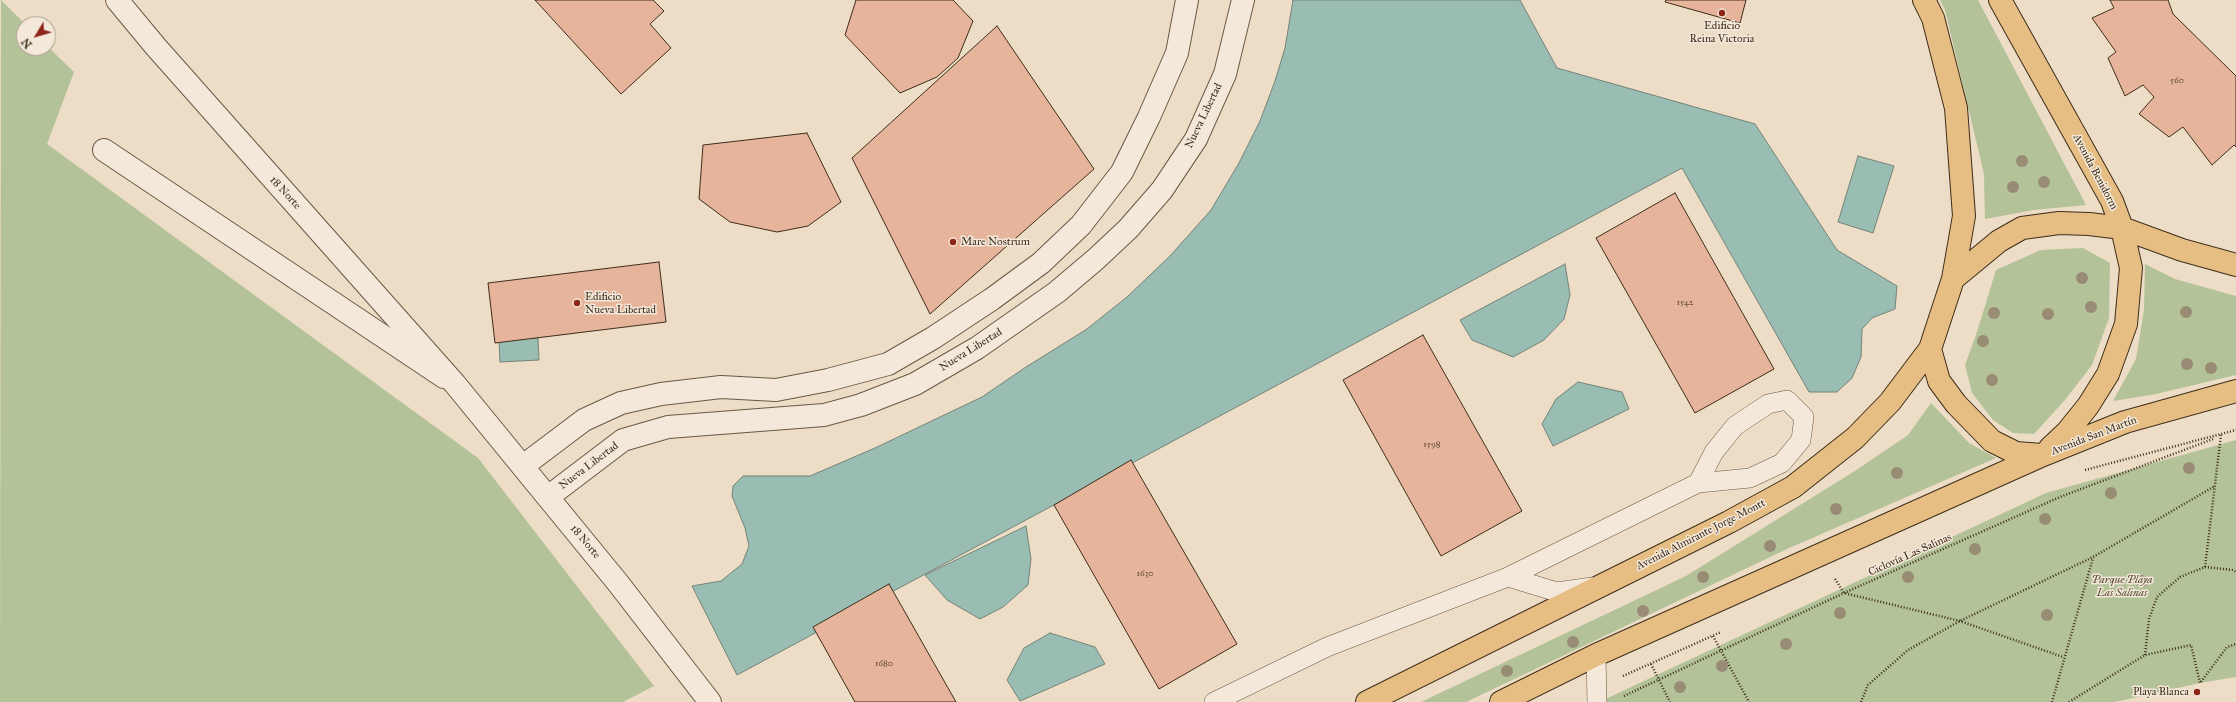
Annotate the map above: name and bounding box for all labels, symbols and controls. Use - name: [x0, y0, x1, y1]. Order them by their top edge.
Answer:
- marker: Edificio Reina Victoria: [1717, 8, 1727, 18]
- north arrow: [16, 16, 56, 56]
- place label: Edificio Reina Victoria: [1690, 19, 1754, 45]
- text: N: [19, 35, 35, 51]
- house number: 560: [2170, 76, 2184, 86]
- street label: Nueva Libertad: [1182, 81, 1226, 151]
- street label: Avenida Benidorm: [2070, 132, 2120, 212]
- street label: 18 Norte: [267, 174, 303, 212]
- place label: Mare Nostrum: [961, 235, 1030, 249]
- marker: Mare Nostrum: [948, 237, 958, 247]
- place label: Edificio Nueva Libertad: [585, 290, 656, 316]
- marker: Edificio Nueva Libertad: [572, 298, 582, 308]
- house number: 1542: [1677, 298, 1693, 308]
- street label: Nueva Libertad: [937, 326, 1005, 374]
- street label: Avenida San Martín: [2049, 414, 2139, 458]
- street label: Nueva Libertad: [557, 439, 621, 493]
- house number: 1598: [1423, 440, 1441, 450]
- street label: Avenida Almirante Jorge Montt: [1634, 497, 1768, 573]
- street label: 18 Norte: [567, 522, 603, 562]
- street label: Ciclovía Las Salinas: [1866, 531, 1954, 579]
- house number: 1630: [1137, 569, 1153, 579]
- park label: Parque Playa Las Salinas: [2091, 573, 2153, 599]
- house number: 1680: [875, 659, 893, 669]
- place label: Playa Blanca: [2133, 685, 2189, 699]
- marker: Playa Blanca: [2192, 687, 2202, 697]

